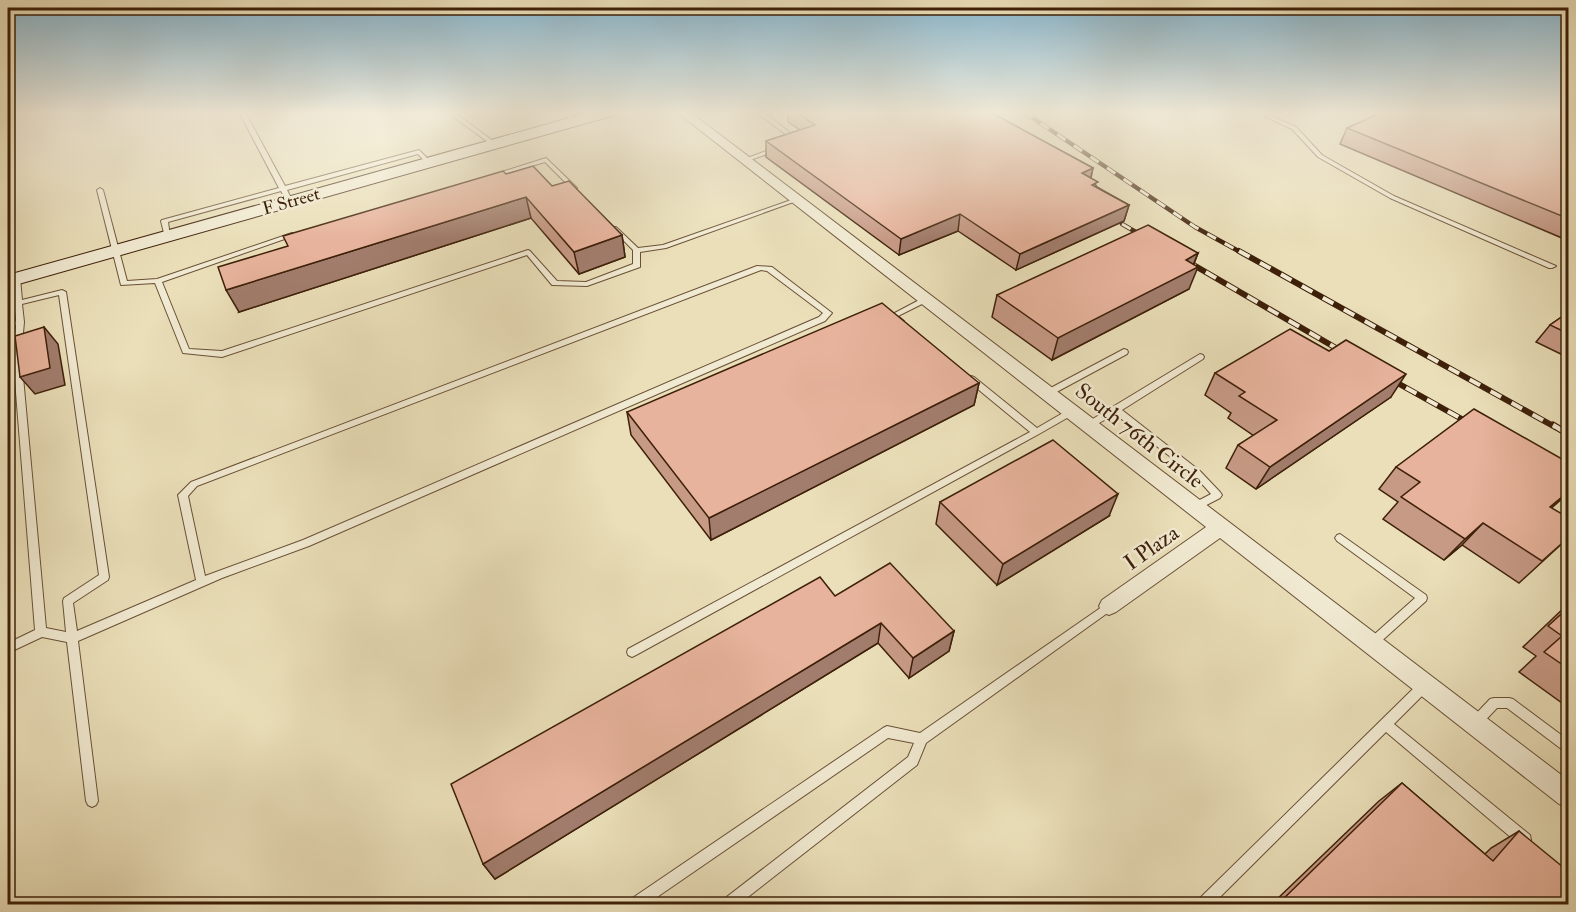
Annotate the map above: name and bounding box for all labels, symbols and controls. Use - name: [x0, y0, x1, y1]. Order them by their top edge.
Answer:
- street label: F Street: [260, 182, 323, 221]
- street label: South 76th Circle: [1070, 377, 1209, 495]
- street label: I Plaza: [1119, 518, 1185, 577]

